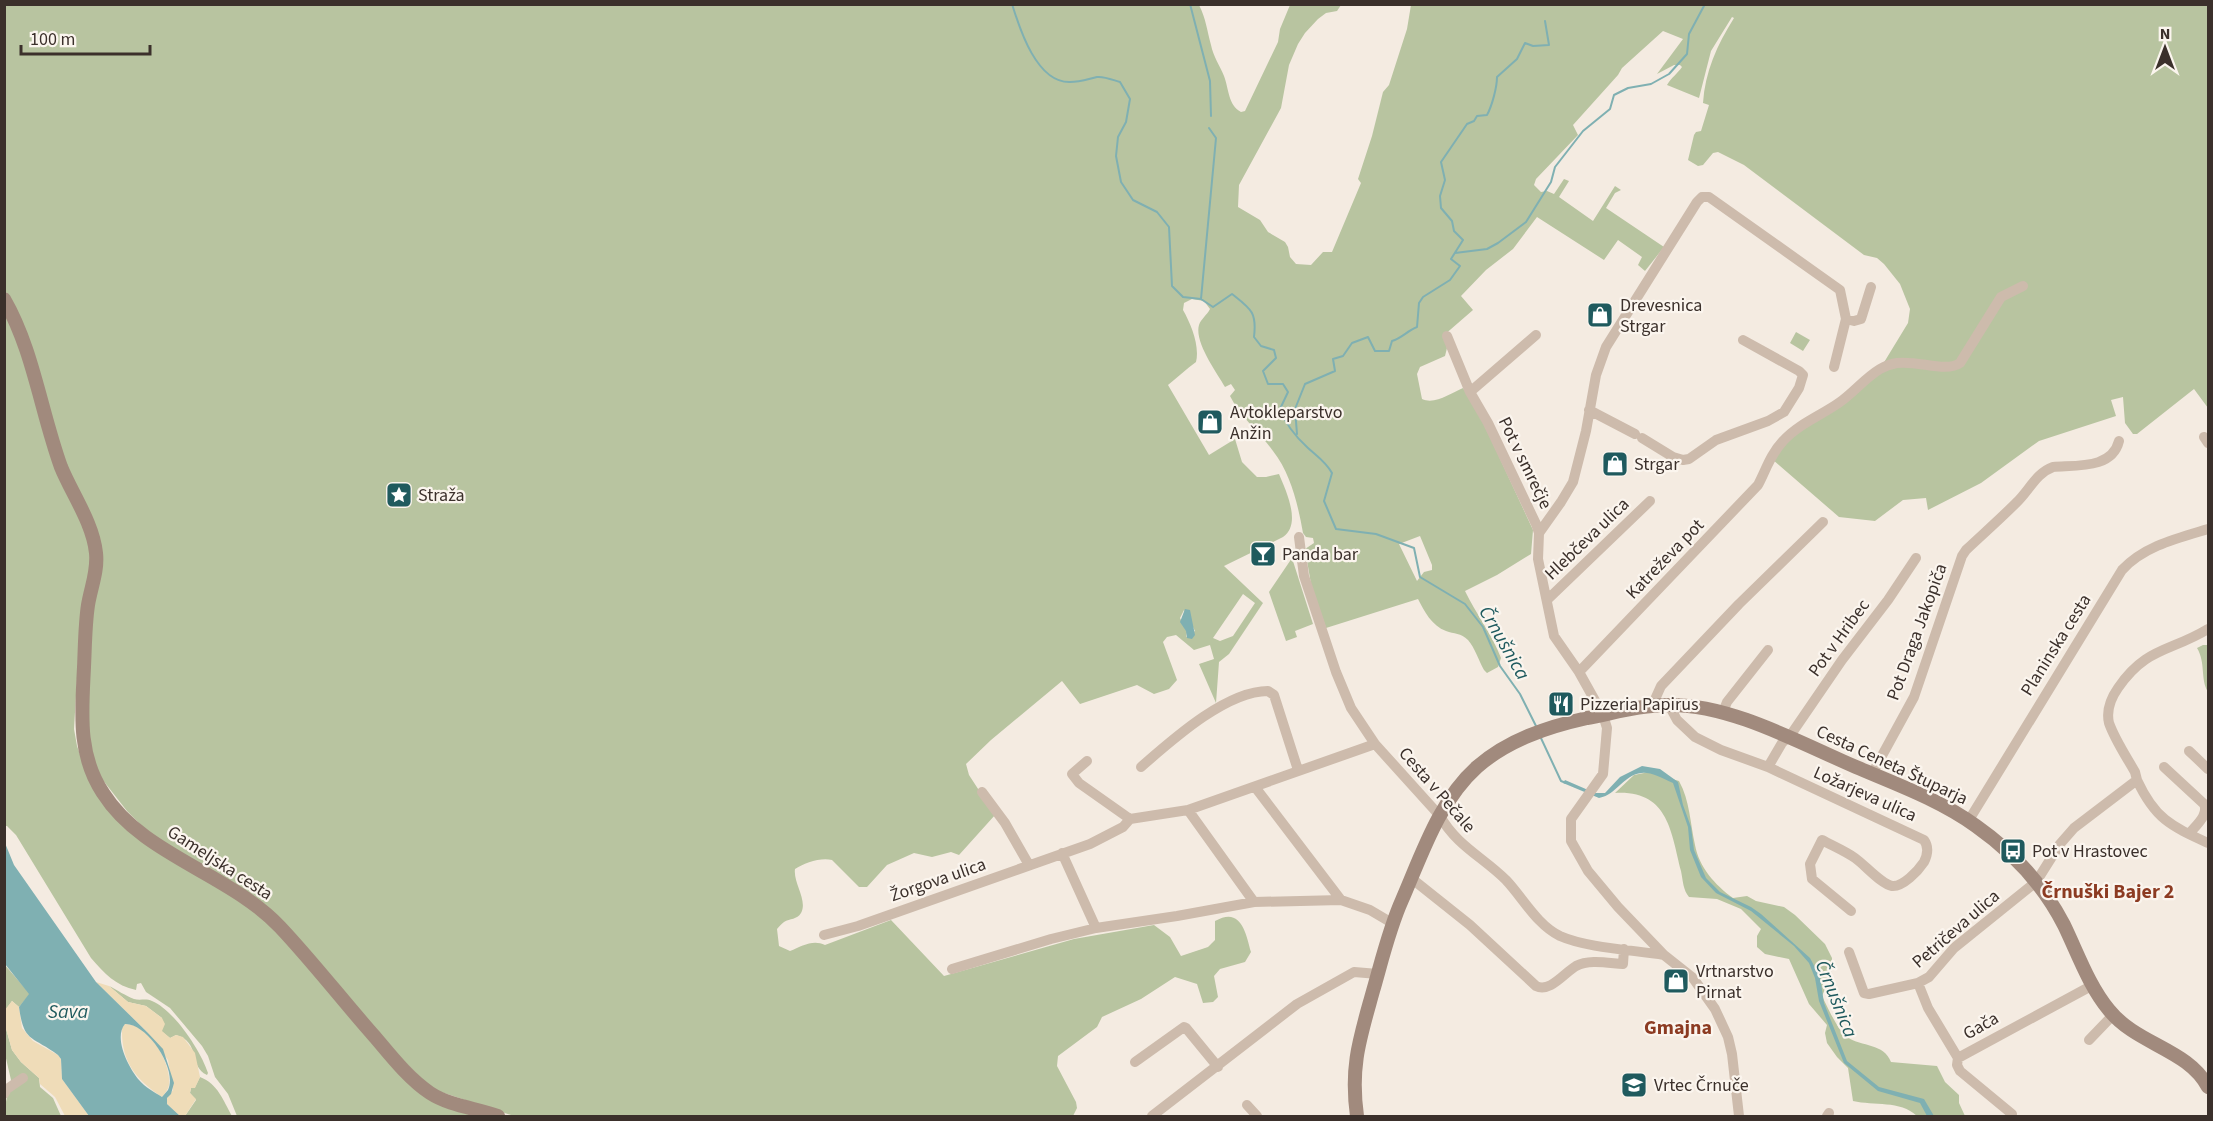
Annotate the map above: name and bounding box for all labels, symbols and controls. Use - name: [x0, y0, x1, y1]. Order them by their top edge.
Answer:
- scale bar: [21, 18, 150, 56]
- north arrow: [2135, 18, 2195, 78]
- text: N: [2160, 23, 2170, 45]
- text: 100 m: [30, 27, 75, 52]
- place label: Drevesnica Strgar: [1620, 293, 1702, 339]
- shop icon: Drevesnica Strgar: [1585, 300, 1615, 330]
- place label: Avtokleparstvo Anžin: [1230, 400, 1342, 446]
- shop icon: Avtokleparstvo Anžin: [1195, 407, 1225, 437]
- street label: Pot v smrečje: [1492, 413, 1558, 513]
- shop icon: Strgar: [1600, 449, 1630, 479]
- place label: Strgar: [1634, 452, 1680, 477]
- place icon: Straža: [384, 480, 414, 510]
- place label: Straža: [418, 483, 464, 508]
- street label: Hlebčeva ulica: [1539, 492, 1635, 586]
- street label: Katreževa pot: [1620, 513, 1710, 605]
- bar icon: Panda bar: [1248, 539, 1278, 569]
- place label: Panda bar: [1282, 542, 1359, 567]
- street label: Pot Draga Jakopiča: [1881, 560, 1953, 704]
- street label: Planinska cesta: [2015, 589, 2097, 701]
- street label: Pot v Hribec: [1802, 594, 1876, 682]
- water label: Črnušnica: [1472, 601, 1537, 685]
- restaurant icon: Pizzeria Papirus: [1546, 689, 1576, 719]
- place label: Pizzeria Papirus: [1580, 692, 1699, 717]
- street label: Cesta Ceneta Štuparja: [1812, 719, 1972, 811]
- street label: Cesta v Pečale: [1393, 742, 1481, 838]
- street label: Ložarjeva ulica: [1809, 760, 1921, 828]
- street label: Gameljska cesta: [163, 820, 277, 906]
- bus stop icon: Pot v Hrastovec: [1998, 836, 2028, 866]
- place label: Pot v Hrastovec: [2032, 839, 2148, 864]
- street label: Žorgova ulica: [887, 852, 989, 908]
- district label: Črnuški Bajer 2: [2042, 878, 2174, 906]
- street label: Petričeva ulica: [1907, 884, 2005, 974]
- water label: Črnušnica: [1808, 956, 1864, 1042]
- place label: Vrtnarstvo Pirnat: [1696, 959, 1774, 1005]
- shop icon: Vrtnarstvo Pirnat: [1661, 966, 1691, 996]
- water label: Sava: [48, 998, 88, 1026]
- street label: Gača: [1959, 1006, 2003, 1046]
- district label: Gmajna: [1644, 1014, 1712, 1042]
- school or university icon: Vrtec Črnuče: [1619, 1070, 1649, 1100]
- place label: Vrtec Črnuče: [1654, 1073, 1749, 1098]

